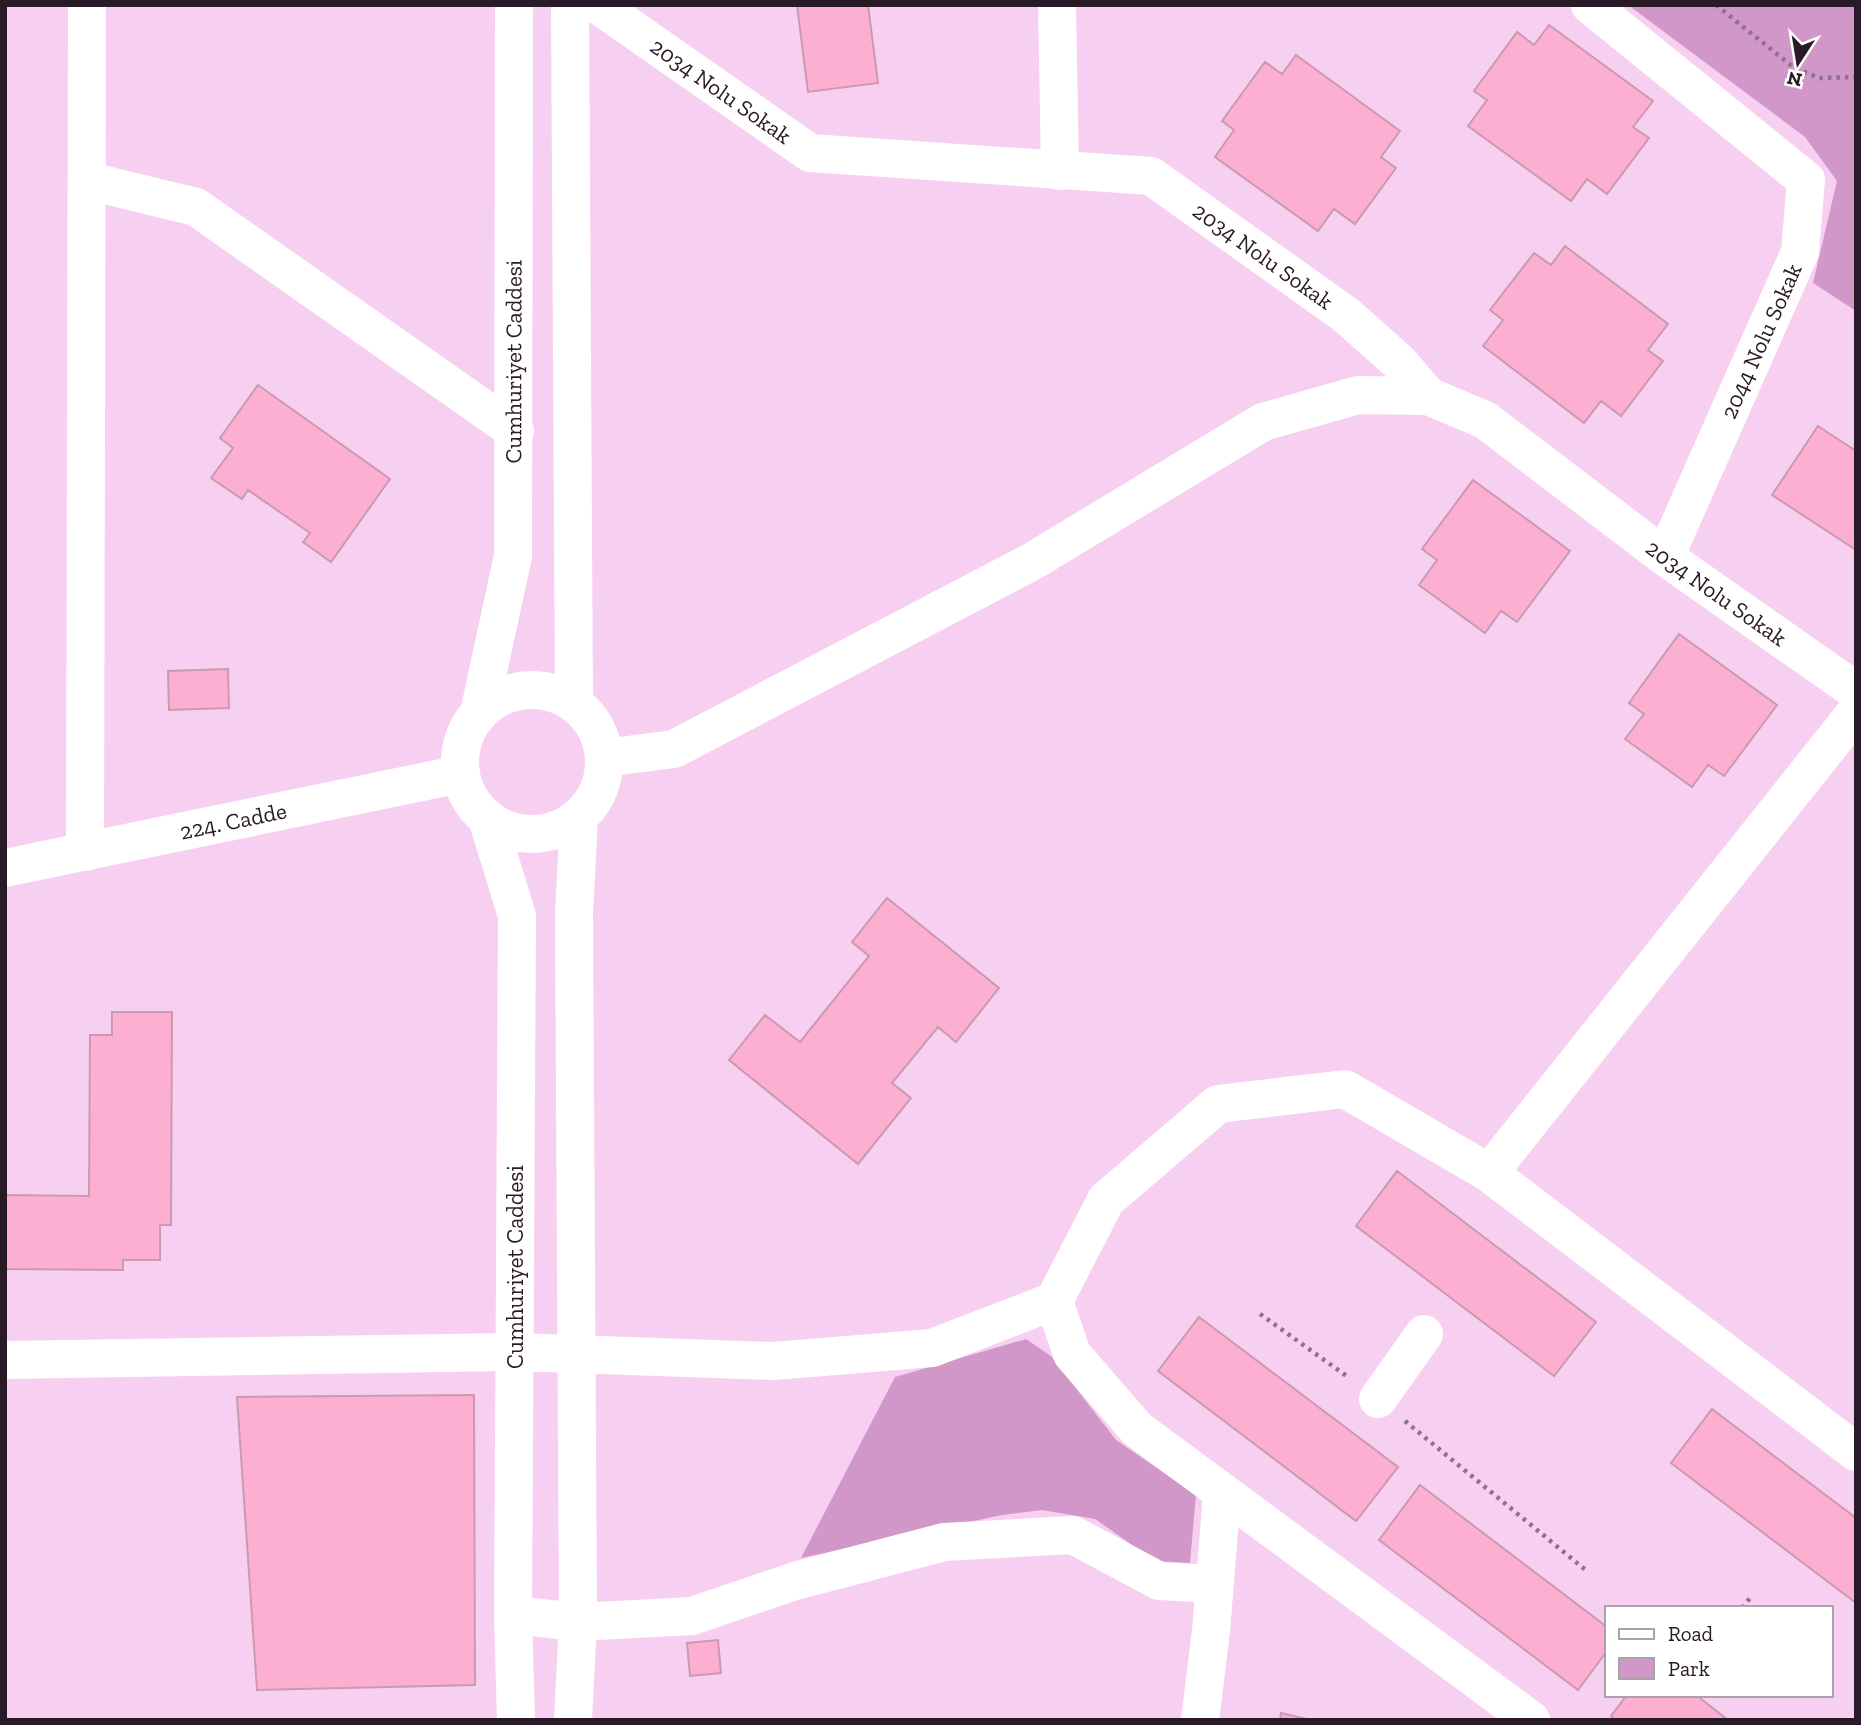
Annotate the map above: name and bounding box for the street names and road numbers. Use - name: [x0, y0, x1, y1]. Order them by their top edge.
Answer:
- street label: 2034 Nolu Sokak: [645, 32, 797, 150]
- street label: 2034 Nolu Sokak: [1188, 196, 1339, 315]
- street label: 2044 Nolu Sokak: [1714, 259, 1808, 423]
- street label: Cumhuriyet Caddesi: [499, 260, 528, 464]
- street label: 2034 Nolu Sokak: [1640, 534, 1792, 652]
- street label: 224. Cadde: [177, 796, 289, 846]
- street label: Cumhuriyet Caddesi: [501, 1165, 529, 1369]

